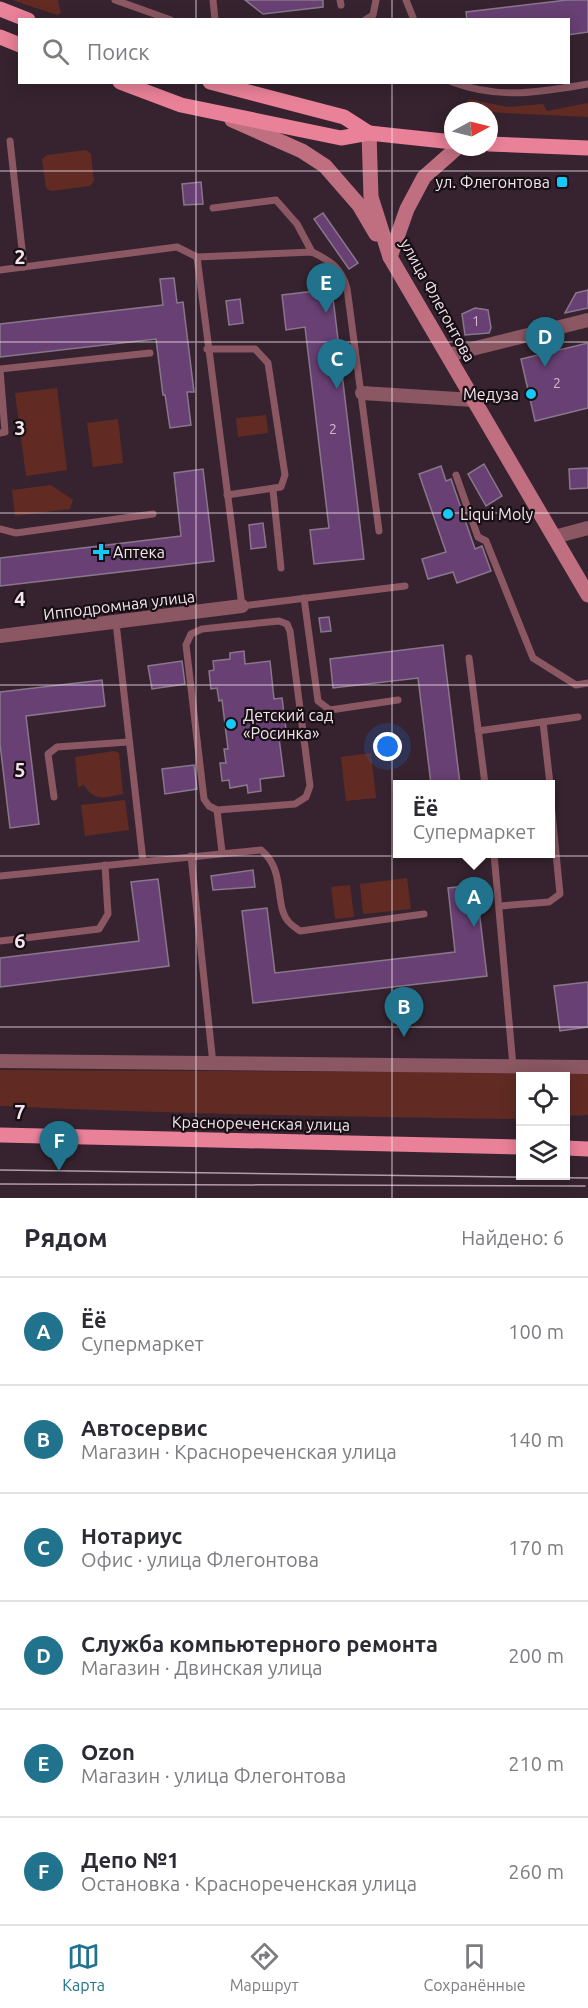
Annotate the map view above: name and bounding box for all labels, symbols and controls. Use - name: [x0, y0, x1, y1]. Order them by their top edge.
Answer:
- search box: [18, 18, 570, 84]
- icon: search: [39, 35, 72, 68]
- text: Поиск: [87, 39, 150, 64]
- north arrow: [444, 102, 498, 156]
- place label: ул. Флегонтова: [435, 173, 550, 191]
- marker: ул. Флегонтова: [555, 175, 569, 189]
- street label: улица Флегонтова: [397, 235, 479, 365]
- text: 2: [14, 245, 26, 268]
- pin: E: [306, 264, 346, 313]
- house number: 1: [472, 313, 480, 329]
- pin: D: [526, 318, 564, 367]
- pin: C: [318, 340, 356, 389]
- house number: 2: [553, 375, 561, 391]
- place label: Медуза: [463, 385, 519, 403]
- marker: Медуза: [524, 387, 538, 401]
- text: 3: [14, 416, 26, 439]
- house number: 2: [329, 421, 337, 437]
- place label: Liqui Moly: [460, 505, 534, 523]
- marker: Liqui Moly: [441, 507, 455, 521]
- place label: Аптека: [113, 543, 165, 561]
- marker: Аптека: [94, 545, 108, 559]
- text: 4: [14, 587, 26, 610]
- street label: Ипподромная улица: [42, 587, 196, 623]
- place label: Детский сад «Росинка»: [243, 706, 333, 742]
- marker: Детский сад «Росинка»: [224, 717, 238, 731]
- your location: [373, 732, 402, 761]
- text: 5: [14, 758, 26, 781]
- popup: [393, 780, 555, 858]
- text: Ёё: [413, 795, 438, 820]
- text: Супермаркет: [413, 820, 535, 843]
- pin: A: [454, 878, 494, 927]
- text: 6: [14, 929, 26, 952]
- pin: B: [384, 988, 424, 1037]
- map controls: [516, 1072, 570, 1180]
- button: locate: [516, 1072, 570, 1126]
- text: 7: [14, 1100, 26, 1123]
- street label: Краснореченская улица: [172, 1112, 350, 1134]
- pin: F: [40, 1122, 78, 1171]
- button: layers: [516, 1126, 570, 1180]
- text: Рядом: [24, 1223, 108, 1252]
- text: Найдено: 6: [461, 1226, 564, 1249]
- text: Ёё: [81, 1307, 107, 1332]
- text: A: [36, 1320, 51, 1343]
- text: 100 m: [508, 1320, 564, 1343]
- text: Супермаркет: [81, 1332, 204, 1355]
- text: Автосервис: [81, 1415, 208, 1440]
- text: B: [37, 1428, 50, 1451]
- text: 140 m: [508, 1428, 564, 1451]
- text: Магазин · Краснореченская улица: [81, 1440, 397, 1463]
- text: Нотариус: [81, 1523, 182, 1548]
- text: C: [37, 1536, 50, 1559]
- text: 170 m: [508, 1536, 564, 1559]
- text: Офис · улица Флегонтова: [81, 1548, 319, 1571]
- text: Служба компьютерного ремонта: [81, 1631, 438, 1656]
- text: D: [36, 1644, 51, 1667]
- text: 200 m: [508, 1644, 564, 1667]
- text: Магазин · Двинская улица: [81, 1656, 323, 1679]
- text: Ozon: [81, 1739, 135, 1764]
- text: E: [38, 1752, 49, 1775]
- text: 210 m: [508, 1752, 564, 1775]
- text: Магазин · улица Флегонтова: [81, 1764, 346, 1787]
- text: Депо №1: [81, 1847, 179, 1872]
- text: F: [38, 1860, 49, 1883]
- text: 260 m: [508, 1860, 564, 1883]
- text: Остановка · Краснореченская улица: [81, 1872, 417, 1895]
- tab: Карта: [62, 1940, 105, 1994]
- tab: Маршрут: [230, 1940, 299, 1994]
- tab: Сохранённые: [423, 1940, 526, 1994]

